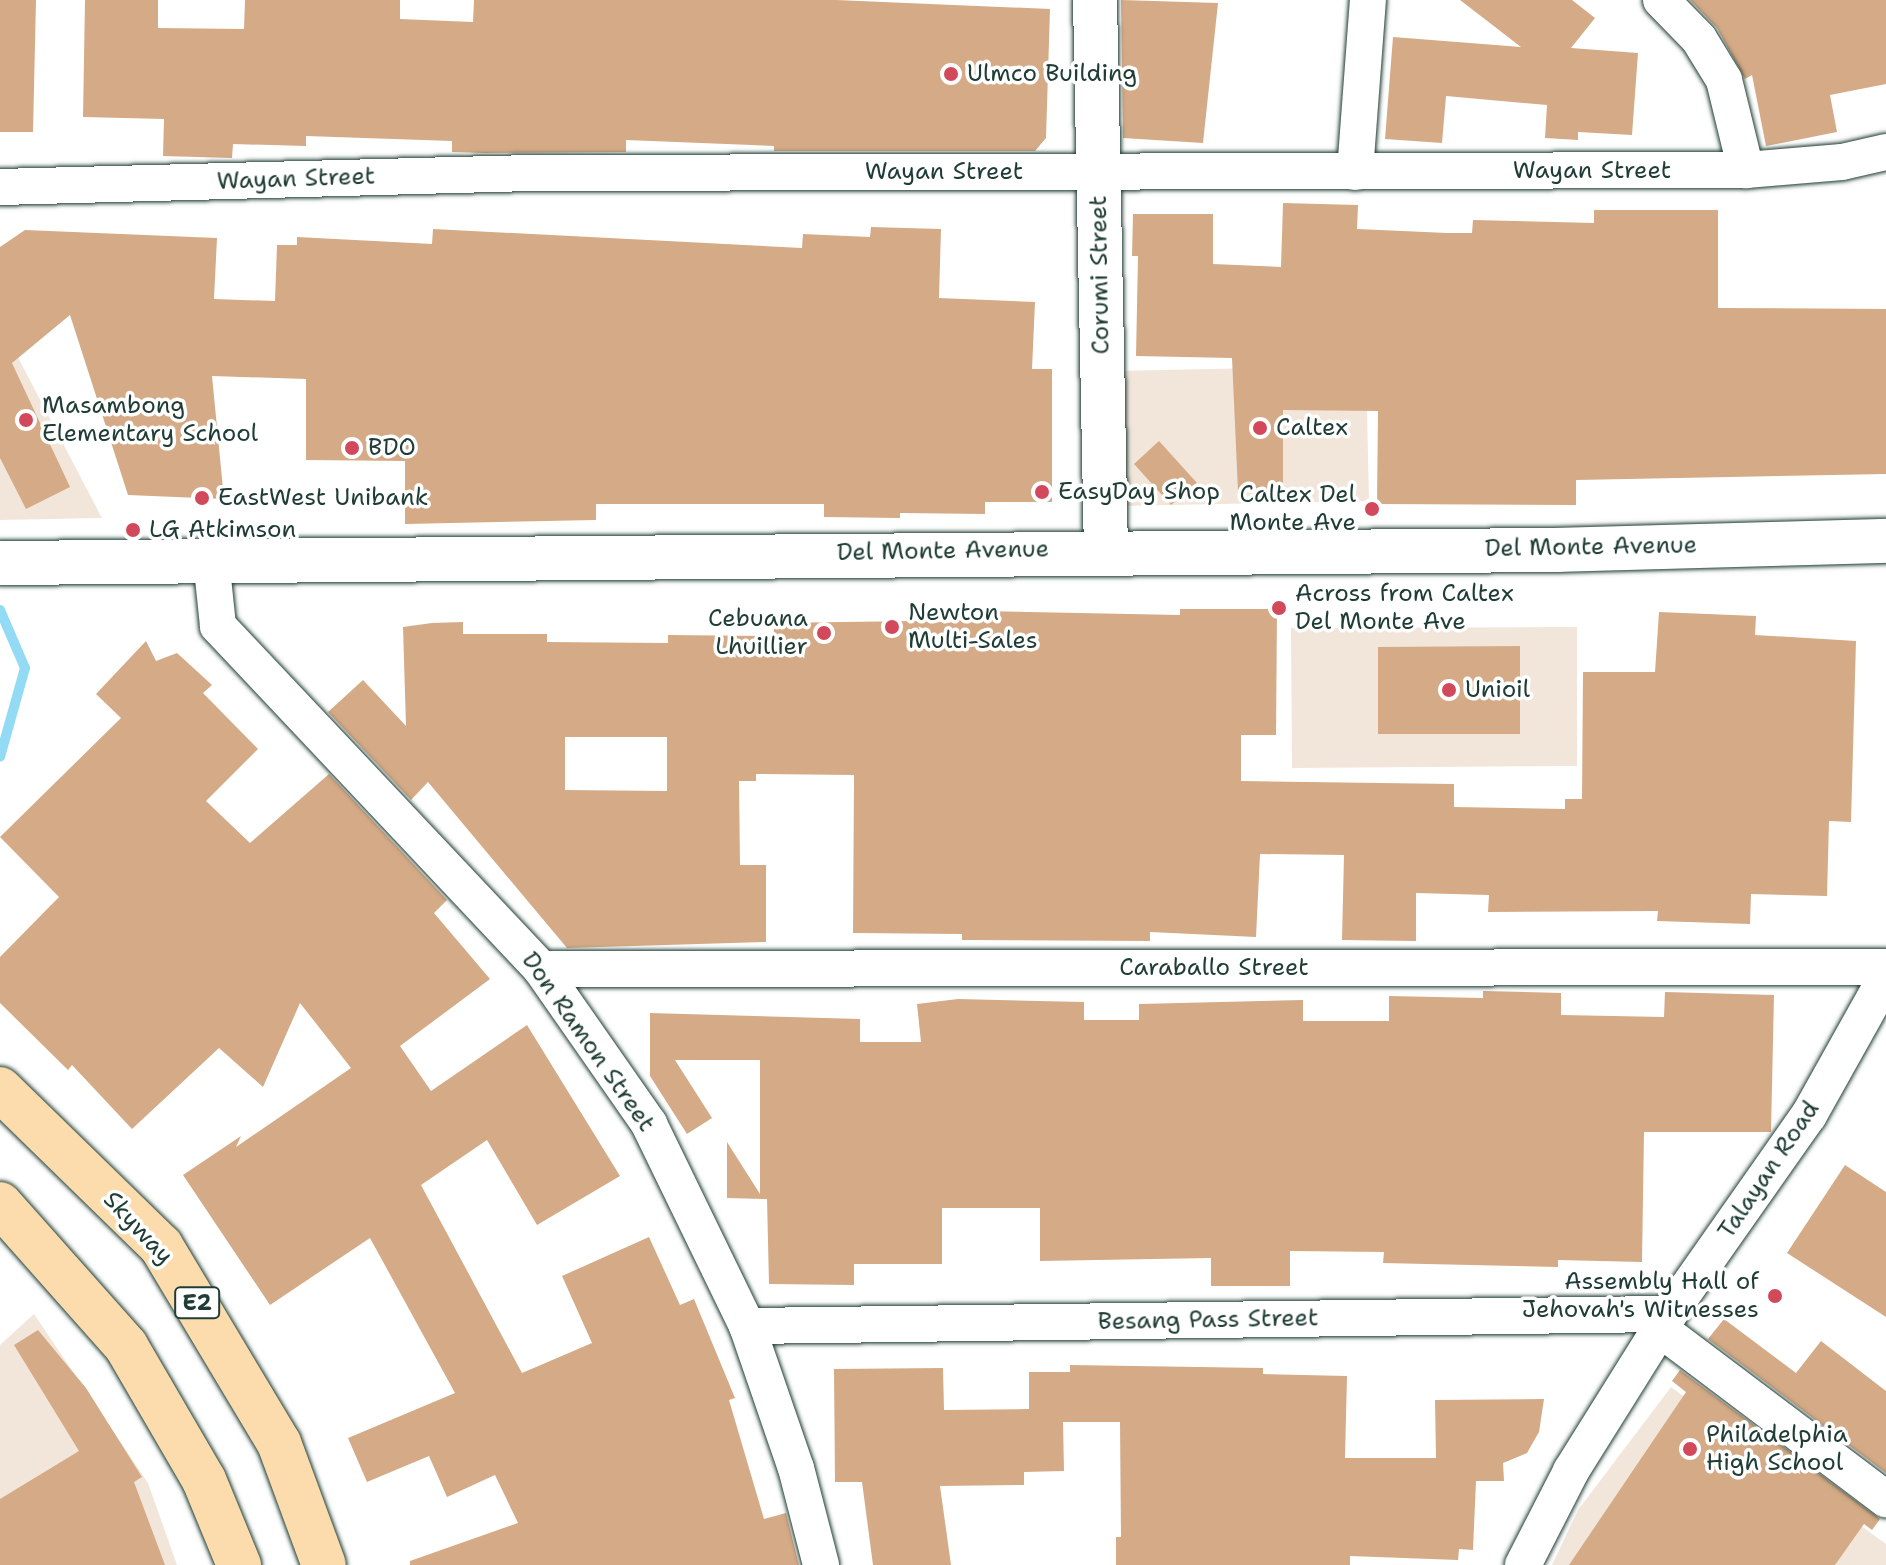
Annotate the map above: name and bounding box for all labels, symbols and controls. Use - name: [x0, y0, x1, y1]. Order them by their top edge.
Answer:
- place label: Ulmco Building: [967, 60, 1137, 88]
- marker: Ulmco Building: [942, 65, 960, 83]
- street label: Wayan Street: [1513, 157, 1671, 185]
- street label: Wayan Street: [865, 158, 1023, 186]
- street label: Wayan Street: [216, 162, 376, 196]
- street label: Corumi Street: [1084, 195, 1116, 355]
- place label: Masambong Elementary School: [42, 392, 258, 448]
- marker: Masambong Elementary School: [17, 411, 35, 429]
- place label: Caltex: [1276, 414, 1348, 442]
- marker: Caltex: [1251, 419, 1269, 437]
- place label: BDO: [368, 434, 416, 462]
- marker: BDO: [343, 439, 361, 457]
- place label: EasyDay Shop: [1058, 478, 1220, 506]
- place label: Caltex Del Monte Ave: [1229, 481, 1356, 537]
- marker: EasyDay Shop: [1033, 483, 1051, 501]
- place label: EastWest Unibank: [218, 484, 429, 512]
- marker: EastWest Unibank: [193, 489, 211, 507]
- marker: Caltex Del Monte Ave: [1363, 500, 1381, 518]
- place label: LG Atkimson: [149, 516, 296, 544]
- marker: LG Atkimson: [124, 521, 142, 539]
- street label: Del Monte Avenue: [1485, 531, 1697, 563]
- street label: Del Monte Avenue: [837, 535, 1049, 567]
- place label: Across from Caltex Del Monte Ave: [1295, 580, 1514, 636]
- place label: Newton Multi-Sales: [908, 599, 1038, 655]
- marker: Across from Caltex Del Monte Ave: [1270, 599, 1288, 617]
- place label: Cebuana Lhuillier: [708, 605, 808, 661]
- marker: Newton Multi-Sales: [883, 618, 901, 636]
- marker: Cebuana Lhuillier: [815, 624, 833, 642]
- place label: Unioil: [1465, 676, 1530, 704]
- marker: Unioil: [1440, 681, 1458, 699]
- street label: Don Ramon Street: [515, 947, 661, 1137]
- street label: Caraballo Street: [1119, 954, 1309, 982]
- street label: Talayan Road: [1712, 1096, 1826, 1244]
- street label: Skyway: [97, 1186, 179, 1270]
- place label: Assembly Hall of Jehovah's Witnesses: [1522, 1268, 1759, 1324]
- road number: E2: [173, 1285, 221, 1321]
- marker: Assembly Hall of Jehovah's Witnesses: [1766, 1287, 1784, 1305]
- street label: Besang Pass Street: [1097, 1304, 1319, 1336]
- place label: Philadelphia High School: [1706, 1421, 1848, 1477]
- marker: Philadelphia High School: [1681, 1440, 1699, 1458]

